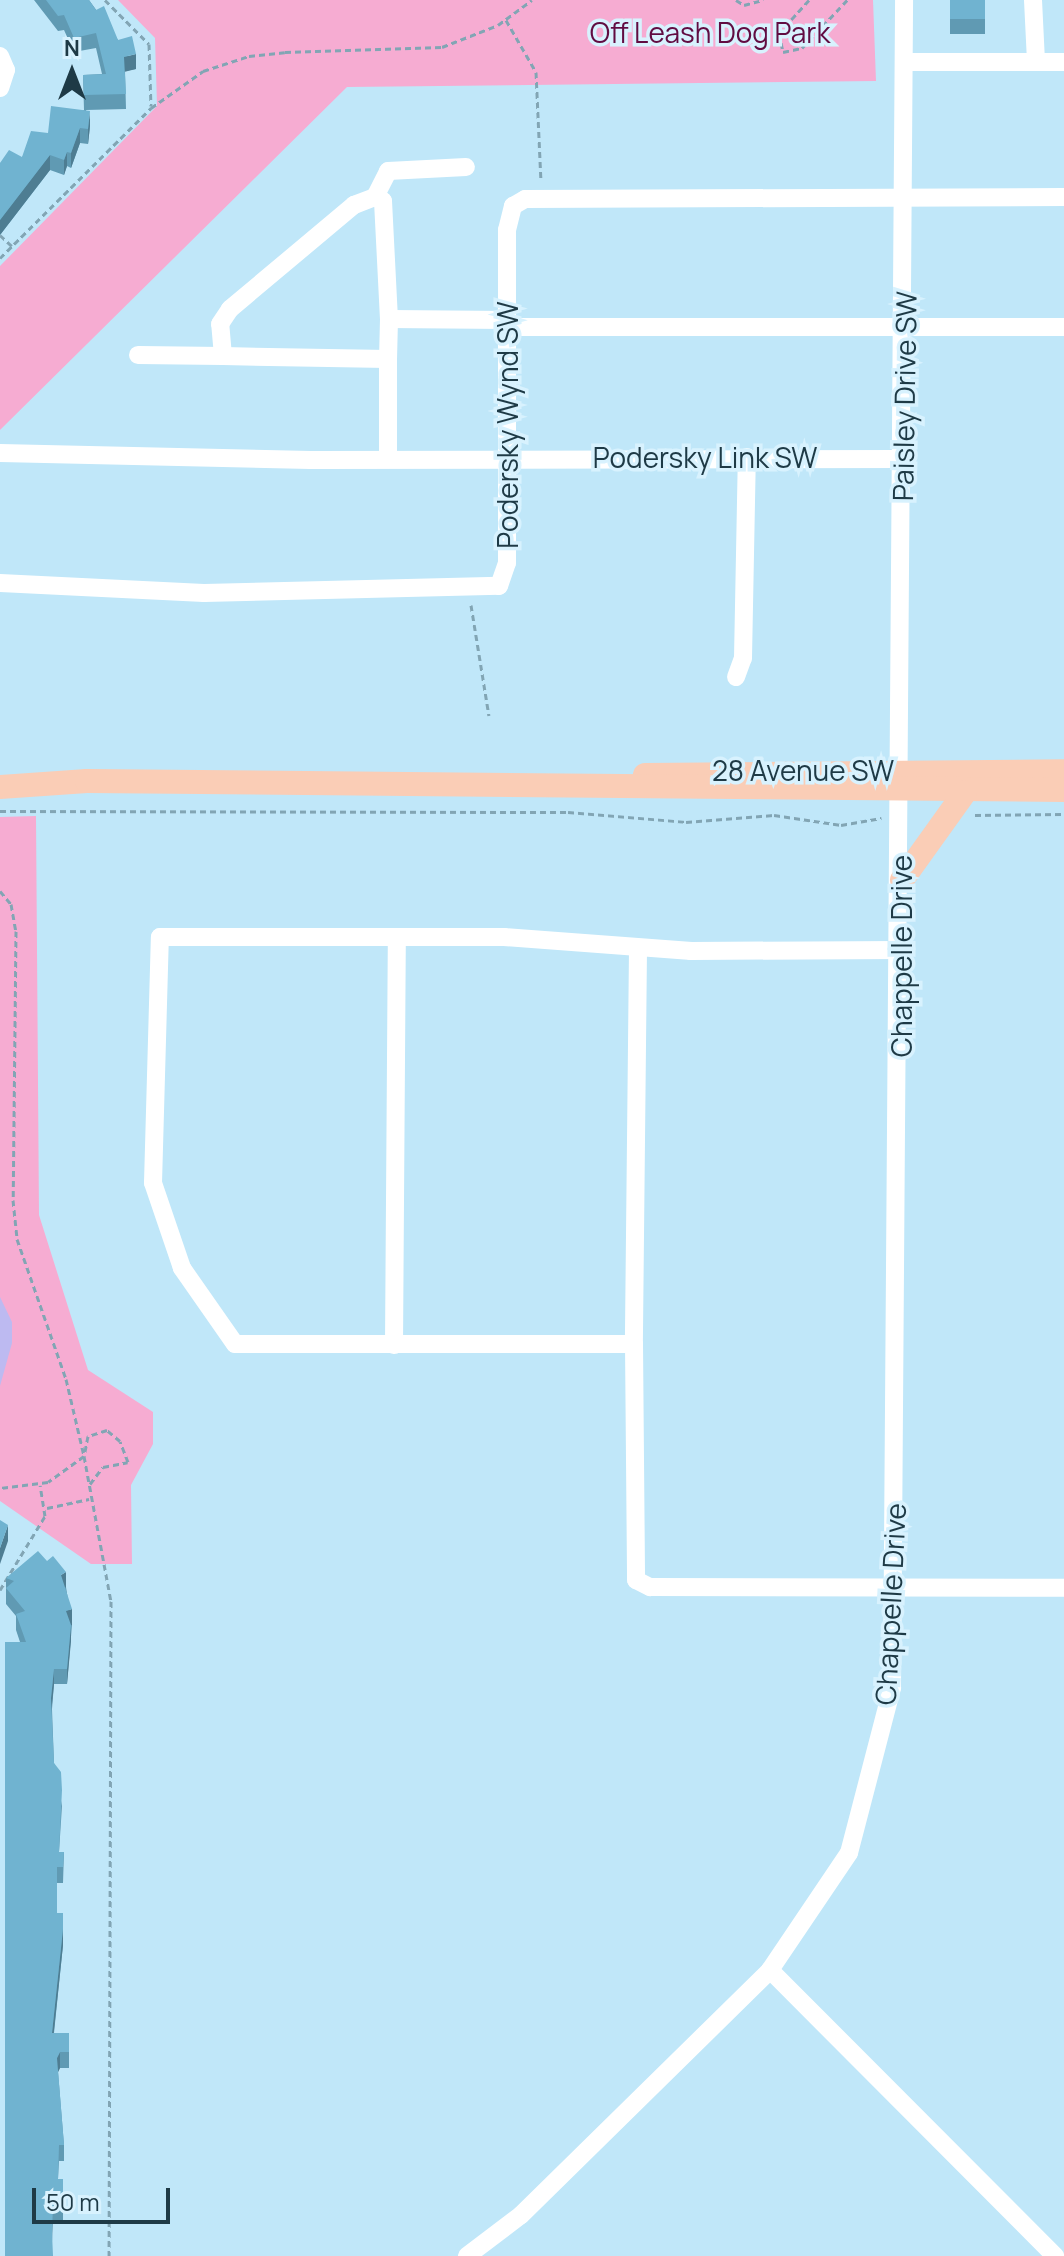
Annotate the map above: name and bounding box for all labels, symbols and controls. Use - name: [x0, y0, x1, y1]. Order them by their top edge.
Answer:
- park label: Off Leash Dog Park: [590, 15, 830, 49]
- north arrow: [32, 32, 112, 112]
- text: N: [64, 33, 80, 63]
- street label: Paisley Drive SW: [885, 291, 923, 501]
- street label: Podersky Wynd SW: [490, 301, 524, 549]
- street label: Podersky Link SW: [593, 440, 817, 474]
- street label: 28 Avenue SW: [712, 753, 894, 787]
- street label: Chappelle Drive: [884, 855, 918, 1057]
- street label: Chappelle Drive: [868, 1502, 912, 1706]
- scale bar: [36, 2172, 174, 2222]
- text: 50 m: [46, 2185, 100, 2218]

